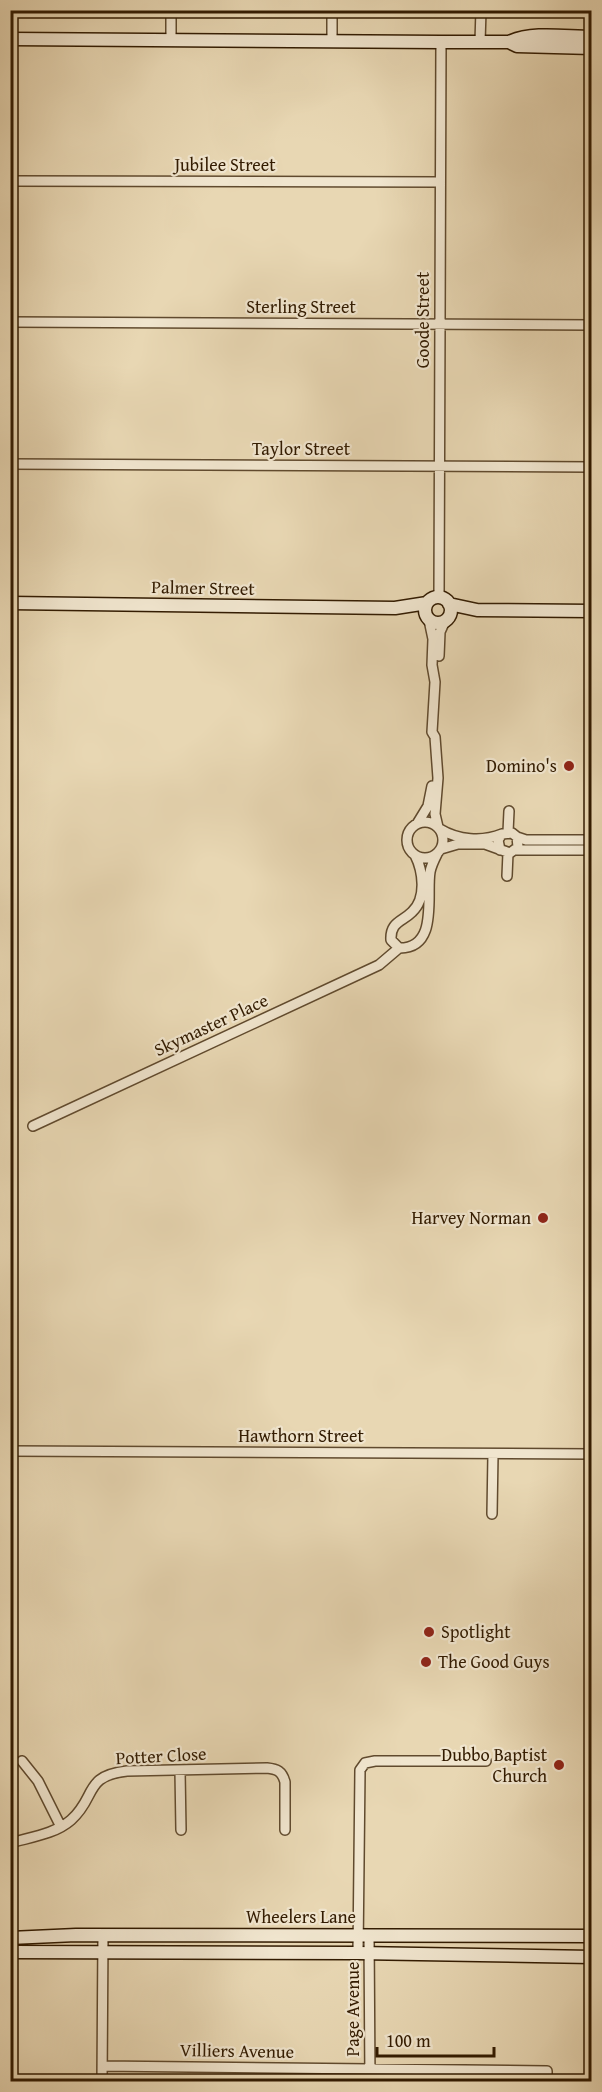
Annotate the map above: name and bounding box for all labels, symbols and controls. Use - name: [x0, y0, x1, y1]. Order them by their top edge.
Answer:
- street label: Jubilee Street: [172, 151, 276, 178]
- street label: Goode Street: [409, 271, 436, 368]
- street label: Sterling Street: [246, 293, 356, 320]
- street label: Taylor Street: [252, 435, 351, 462]
- street label: Palmer Street: [151, 573, 256, 602]
- place label: Domino's: [486, 752, 557, 779]
- marker: Domino's: [562, 759, 576, 773]
- street label: Skymaster Place: [149, 986, 272, 1063]
- place label: Harvey Norman: [412, 1204, 531, 1231]
- marker: Harvey Norman: [536, 1211, 550, 1225]
- street label: Hawthorn Street: [238, 1422, 364, 1449]
- place label: Spotlight: [441, 1618, 511, 1645]
- marker: Spotlight: [422, 1625, 436, 1639]
- place label: The Good Guys: [438, 1648, 550, 1675]
- marker: The Good Guys: [419, 1655, 433, 1669]
- street label: Potter Close: [115, 1740, 207, 1771]
- place label: Dubbo Baptist Church: [441, 1741, 548, 1789]
- marker: Dubbo Baptist Church: [552, 1758, 566, 1772]
- street label: Wheelers Lane: [246, 1903, 356, 1930]
- street label: Page Avenue: [339, 1962, 366, 2056]
- scale bar: [377, 2020, 494, 2058]
- text: 100 m: [386, 2027, 431, 2054]
- street label: Villiers Avenue: [180, 2036, 294, 2065]

